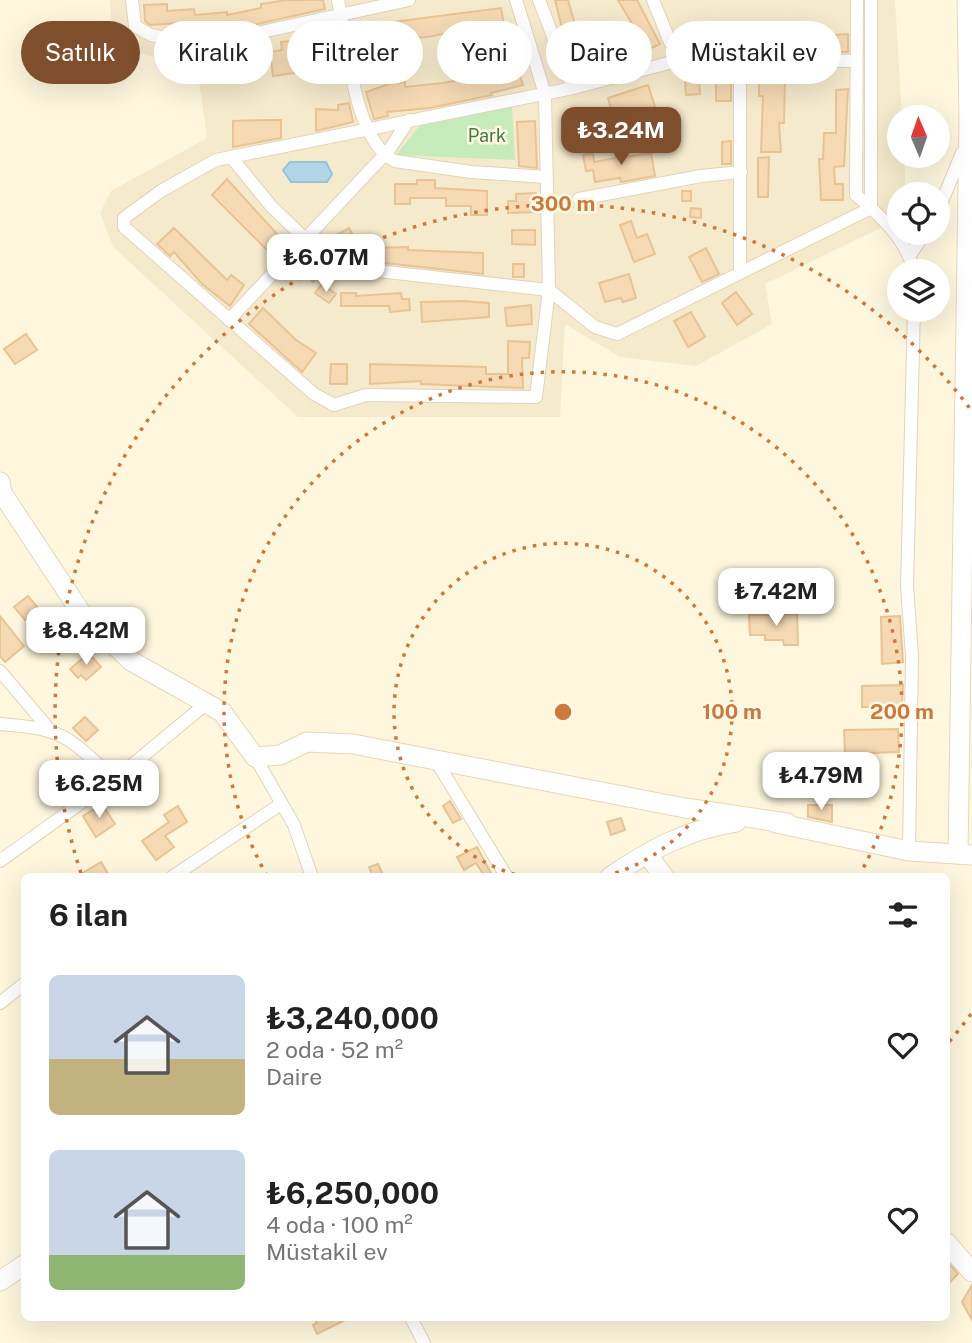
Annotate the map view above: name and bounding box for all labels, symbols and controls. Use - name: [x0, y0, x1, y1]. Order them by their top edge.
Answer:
- chip: Satılık: [21, 21, 140, 84]
- chip: Kiralık: [154, 21, 273, 84]
- chip: Filtreler: [287, 21, 423, 84]
- chip: Yeni: [437, 21, 532, 84]
- chip: Daire: [546, 21, 652, 84]
- chip: Müstakil ev: [666, 21, 841, 84]
- north arrow: [887, 105, 950, 168]
- map controls: [887, 105, 950, 322]
- pin: ₺3.24M: [564, 108, 678, 167]
- text: ₺3.24M: [577, 116, 665, 143]
- park label: Park: [468, 125, 506, 146]
- button: locate: [887, 182, 950, 245]
- text: 300 m: [531, 191, 595, 216]
- pin: ₺6.07M: [269, 234, 383, 294]
- text: ₺6.07M: [283, 243, 369, 270]
- button: layers: [887, 259, 950, 322]
- pin: ₺7.42M: [719, 568, 833, 628]
- text: ₺7.42M: [734, 577, 818, 604]
- pin: ₺8.42M: [29, 608, 143, 667]
- text: ₺8.42M: [42, 616, 130, 643]
- text: 100 m: [702, 699, 762, 724]
- text: 200 m: [870, 699, 934, 724]
- centre of rings: [551, 700, 575, 724]
- pin: ₺4.79M: [764, 752, 878, 812]
- pin: ₺6.25M: [42, 760, 156, 820]
- text: ₺4.79M: [779, 761, 863, 788]
- text: ₺6.25M: [55, 769, 143, 796]
- icon: filters: [884, 896, 922, 934]
- text: 6 ilan: [49, 897, 128, 933]
- text: ₺3,240,000: [266, 1000, 439, 1036]
- icon: home: [105, 1003, 189, 1087]
- icon: heart: [884, 1026, 922, 1064]
- text: 2 oda · 52 m²: [266, 1036, 403, 1063]
- text: Daire: [266, 1063, 322, 1090]
- text: ₺6,250,000: [266, 1175, 439, 1211]
- icon: home: [105, 1178, 189, 1262]
- icon: heart: [884, 1201, 922, 1239]
- text: 4 oda · 100 m²: [266, 1211, 413, 1238]
- text: Müstakil ev: [266, 1238, 388, 1265]

